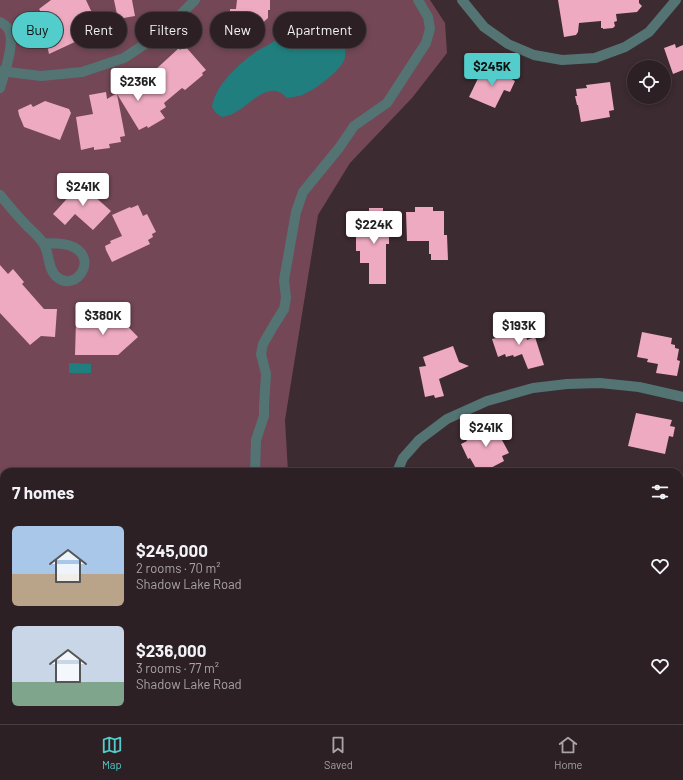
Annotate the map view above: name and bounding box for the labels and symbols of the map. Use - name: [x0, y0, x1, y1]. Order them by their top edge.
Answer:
- pin: $245K: [464, 53, 520, 87]
- pin: $236K: [110, 68, 166, 102]
- pin: $241K: [55, 173, 111, 207]
- pin: $224K: [346, 211, 402, 245]
- pin: $380K: [75, 302, 131, 336]
- pin: $193K: [491, 312, 547, 346]
- pin: $241K: [458, 414, 514, 448]

